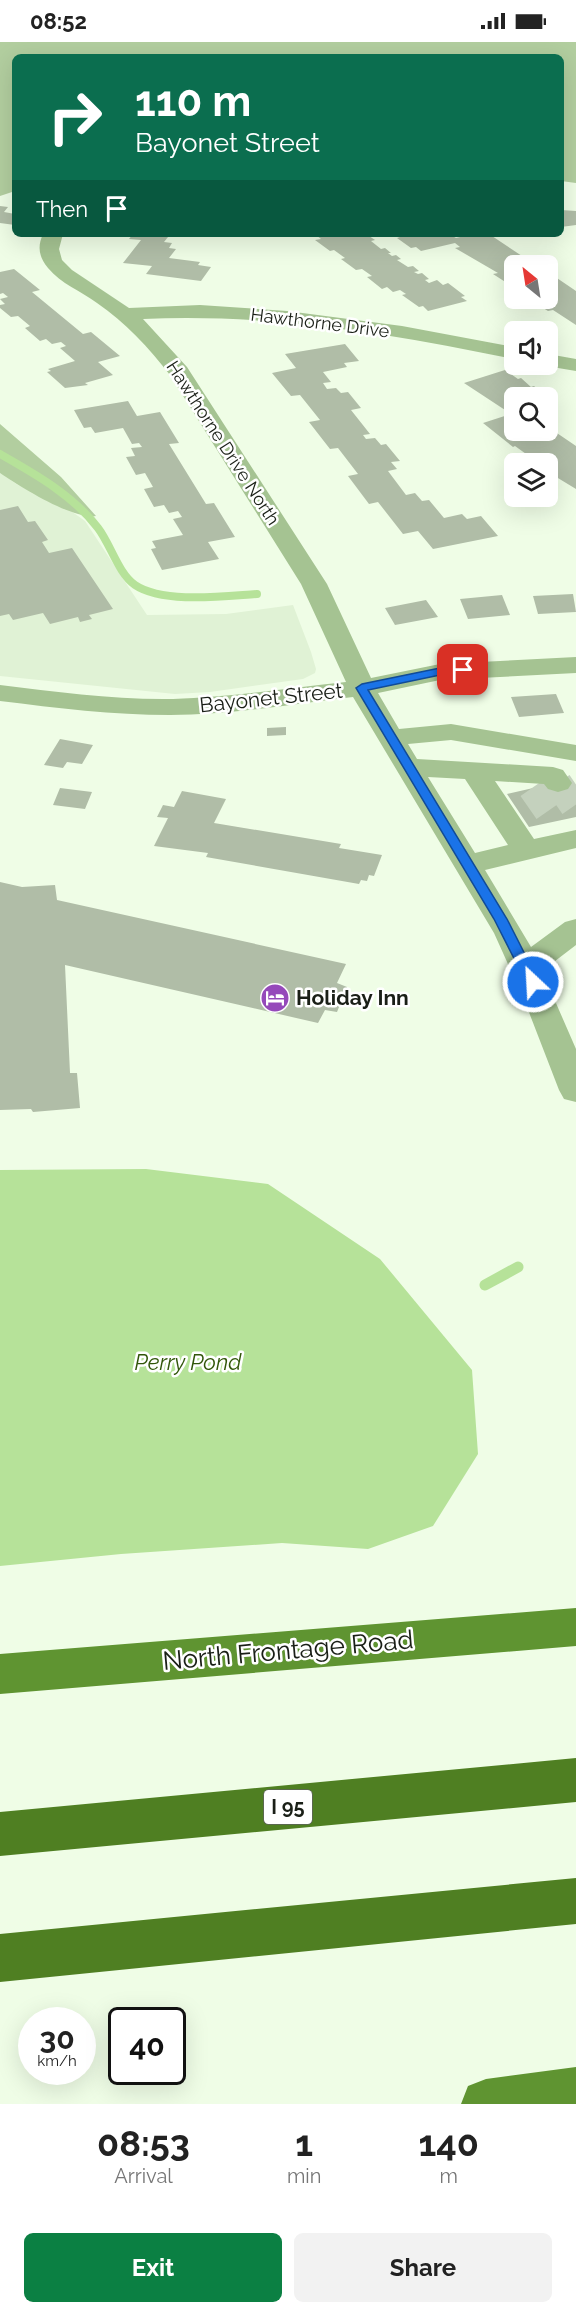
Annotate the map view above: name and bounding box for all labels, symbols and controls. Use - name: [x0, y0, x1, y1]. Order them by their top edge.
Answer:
- text: 08:52: [30, 8, 87, 34]
- text: 110 m: [135, 77, 251, 126]
- icon: right: [36, 78, 114, 156]
- text: Bayonet Street: [135, 127, 320, 158]
- icon: arrive: [100, 192, 133, 225]
- text: Then: [36, 196, 88, 222]
- north arrow: [504, 255, 558, 309]
- map controls: [504, 255, 558, 507]
- street label: Hawthorne Drive: [250, 304, 391, 341]
- button: sound: [504, 321, 558, 375]
- street label: Hawthorne Drive North: [162, 357, 284, 529]
- button: search: [504, 387, 558, 441]
- button: layers: [504, 453, 558, 507]
- pin: [437, 644, 488, 695]
- icon: arrive: [446, 653, 479, 686]
- street label: Bayonet Street: [198, 678, 344, 717]
- position arrow: [501, 950, 565, 1014]
- hotel icon: Holiday Inn: [259, 982, 291, 1014]
- place label: Holiday Inn: [296, 985, 409, 1010]
- water label: Perry Pond: [135, 1349, 242, 1375]
- street label: North Frontage Road: [161, 1624, 415, 1676]
- road number: I 95: [264, 1790, 312, 1824]
- speed limit sign: 40: [108, 2007, 186, 2085]
- text: 30: [39, 2021, 75, 2056]
- text: km/h: [37, 2052, 77, 2070]
- text: 08:53: [97, 2122, 190, 2164]
- text: 1: [295, 2122, 313, 2164]
- text: 140: [418, 2122, 479, 2164]
- text: Arrival: [114, 2164, 173, 2188]
- text: min: [287, 2164, 321, 2188]
- text: m: [439, 2164, 458, 2188]
- button: Exit: [24, 2233, 282, 2302]
- button: Share: [294, 2233, 552, 2302]

